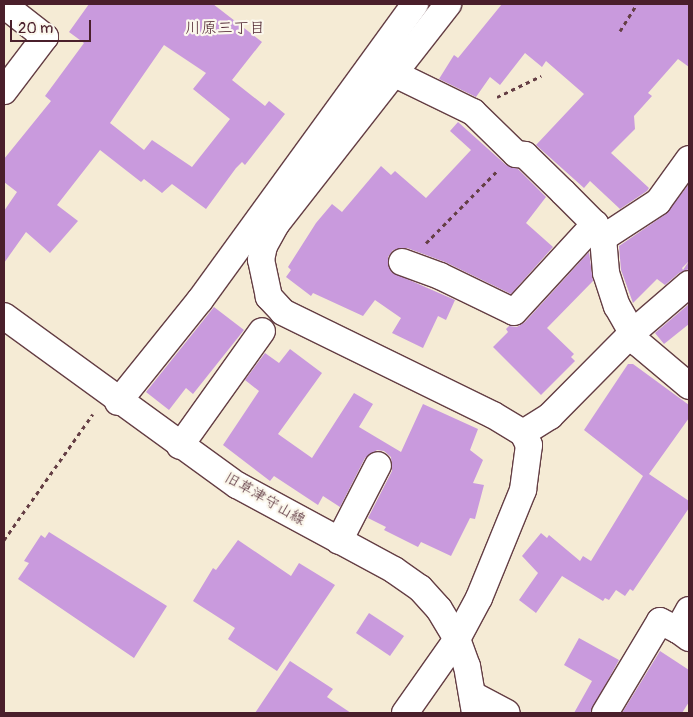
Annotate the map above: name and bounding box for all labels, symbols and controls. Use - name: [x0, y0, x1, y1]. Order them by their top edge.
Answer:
- scale bar: [12, 10, 94, 42]
- district label: 川原三丁目: [185, 18, 265, 38]
- text: 20 m: [18, 19, 53, 38]
- street label: 旧草津守山線: [222, 469, 308, 529]

